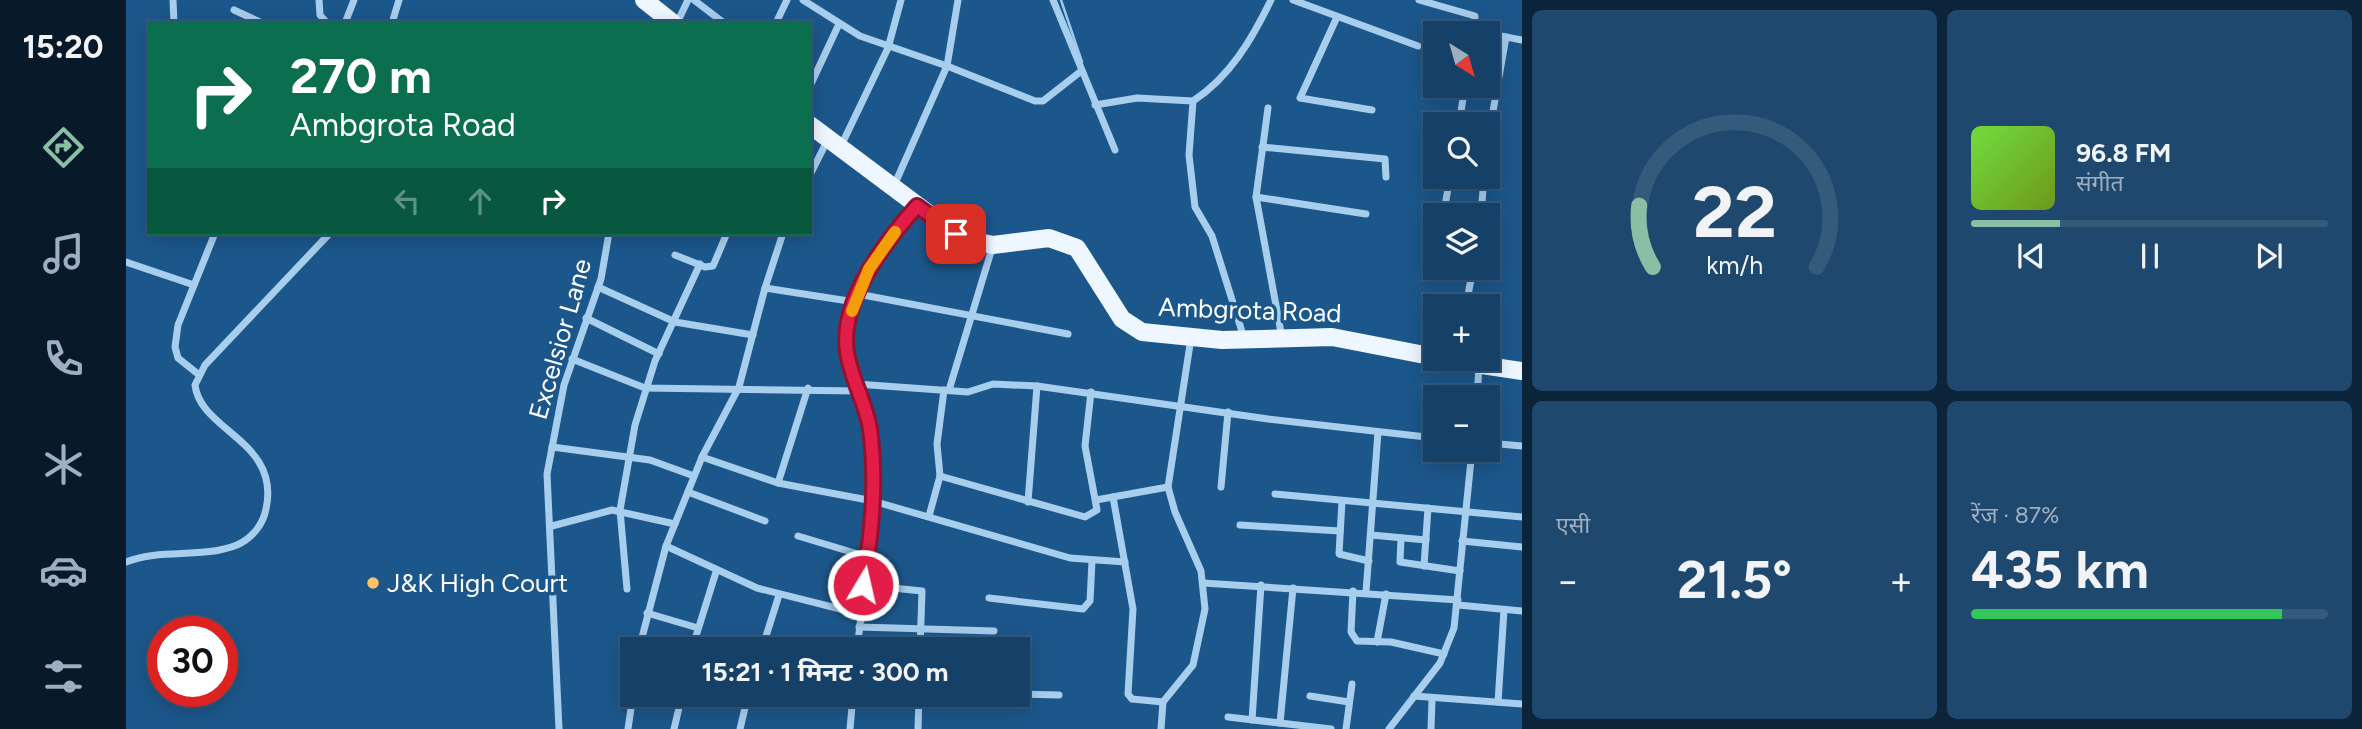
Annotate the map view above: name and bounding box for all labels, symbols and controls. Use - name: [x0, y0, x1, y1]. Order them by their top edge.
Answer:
- north arrow: [1423, 21, 1500, 98]
- map controls: [1423, 21, 1500, 462]
- text: 15:20: [23, 28, 104, 66]
- text: 270 m: [290, 46, 432, 105]
- icon: right: [175, 49, 266, 140]
- text: Ambgrota Road: [290, 106, 516, 144]
- button: search: [1423, 112, 1500, 189]
- icon: directions: [39, 123, 88, 172]
- text: 96.8 FM: [2076, 137, 2171, 169]
- text: 22: [1692, 168, 1777, 255]
- text: संगीत: [2076, 169, 2124, 197]
- icon: left: [388, 182, 426, 220]
- icon: ahead: [461, 182, 499, 220]
- icon: right: [534, 182, 572, 220]
- button: layers: [1423, 203, 1500, 280]
- pin: [926, 204, 986, 264]
- icon: arrive: [937, 215, 975, 253]
- icon: music: [39, 229, 88, 278]
- icon: previous: [2012, 237, 2050, 275]
- icon: pause: [2131, 237, 2169, 275]
- icon: next: [2250, 237, 2288, 275]
- text: km/h: [1706, 250, 1763, 280]
- street label: Excelsior Lane: [522, 255, 598, 423]
- street label: Ambgrota Road: [1158, 291, 1342, 329]
- button: +: [1423, 294, 1500, 371]
- icon: phone: [39, 334, 88, 383]
- button: −: [1423, 385, 1500, 462]
- icon: climate: [39, 440, 88, 489]
- text: रेंज · 87%: [1971, 501, 2059, 529]
- text: एसी: [1556, 511, 1590, 539]
- text: 435 km: [1971, 539, 2149, 601]
- icon: car: [39, 546, 88, 595]
- position arrow: [826, 548, 900, 622]
- text: 21.5°: [1677, 549, 1792, 611]
- text: −: [1556, 558, 1580, 604]
- text: +: [1889, 558, 1913, 604]
- place label: J&K High Court: [387, 567, 568, 599]
- marker: J&K High Court: [365, 575, 381, 591]
- speed limit sign: 30: [147, 616, 238, 707]
- icon: filters: [39, 652, 88, 701]
- text: 15:21 · 1 मिनट · 300 m: [702, 656, 948, 688]

